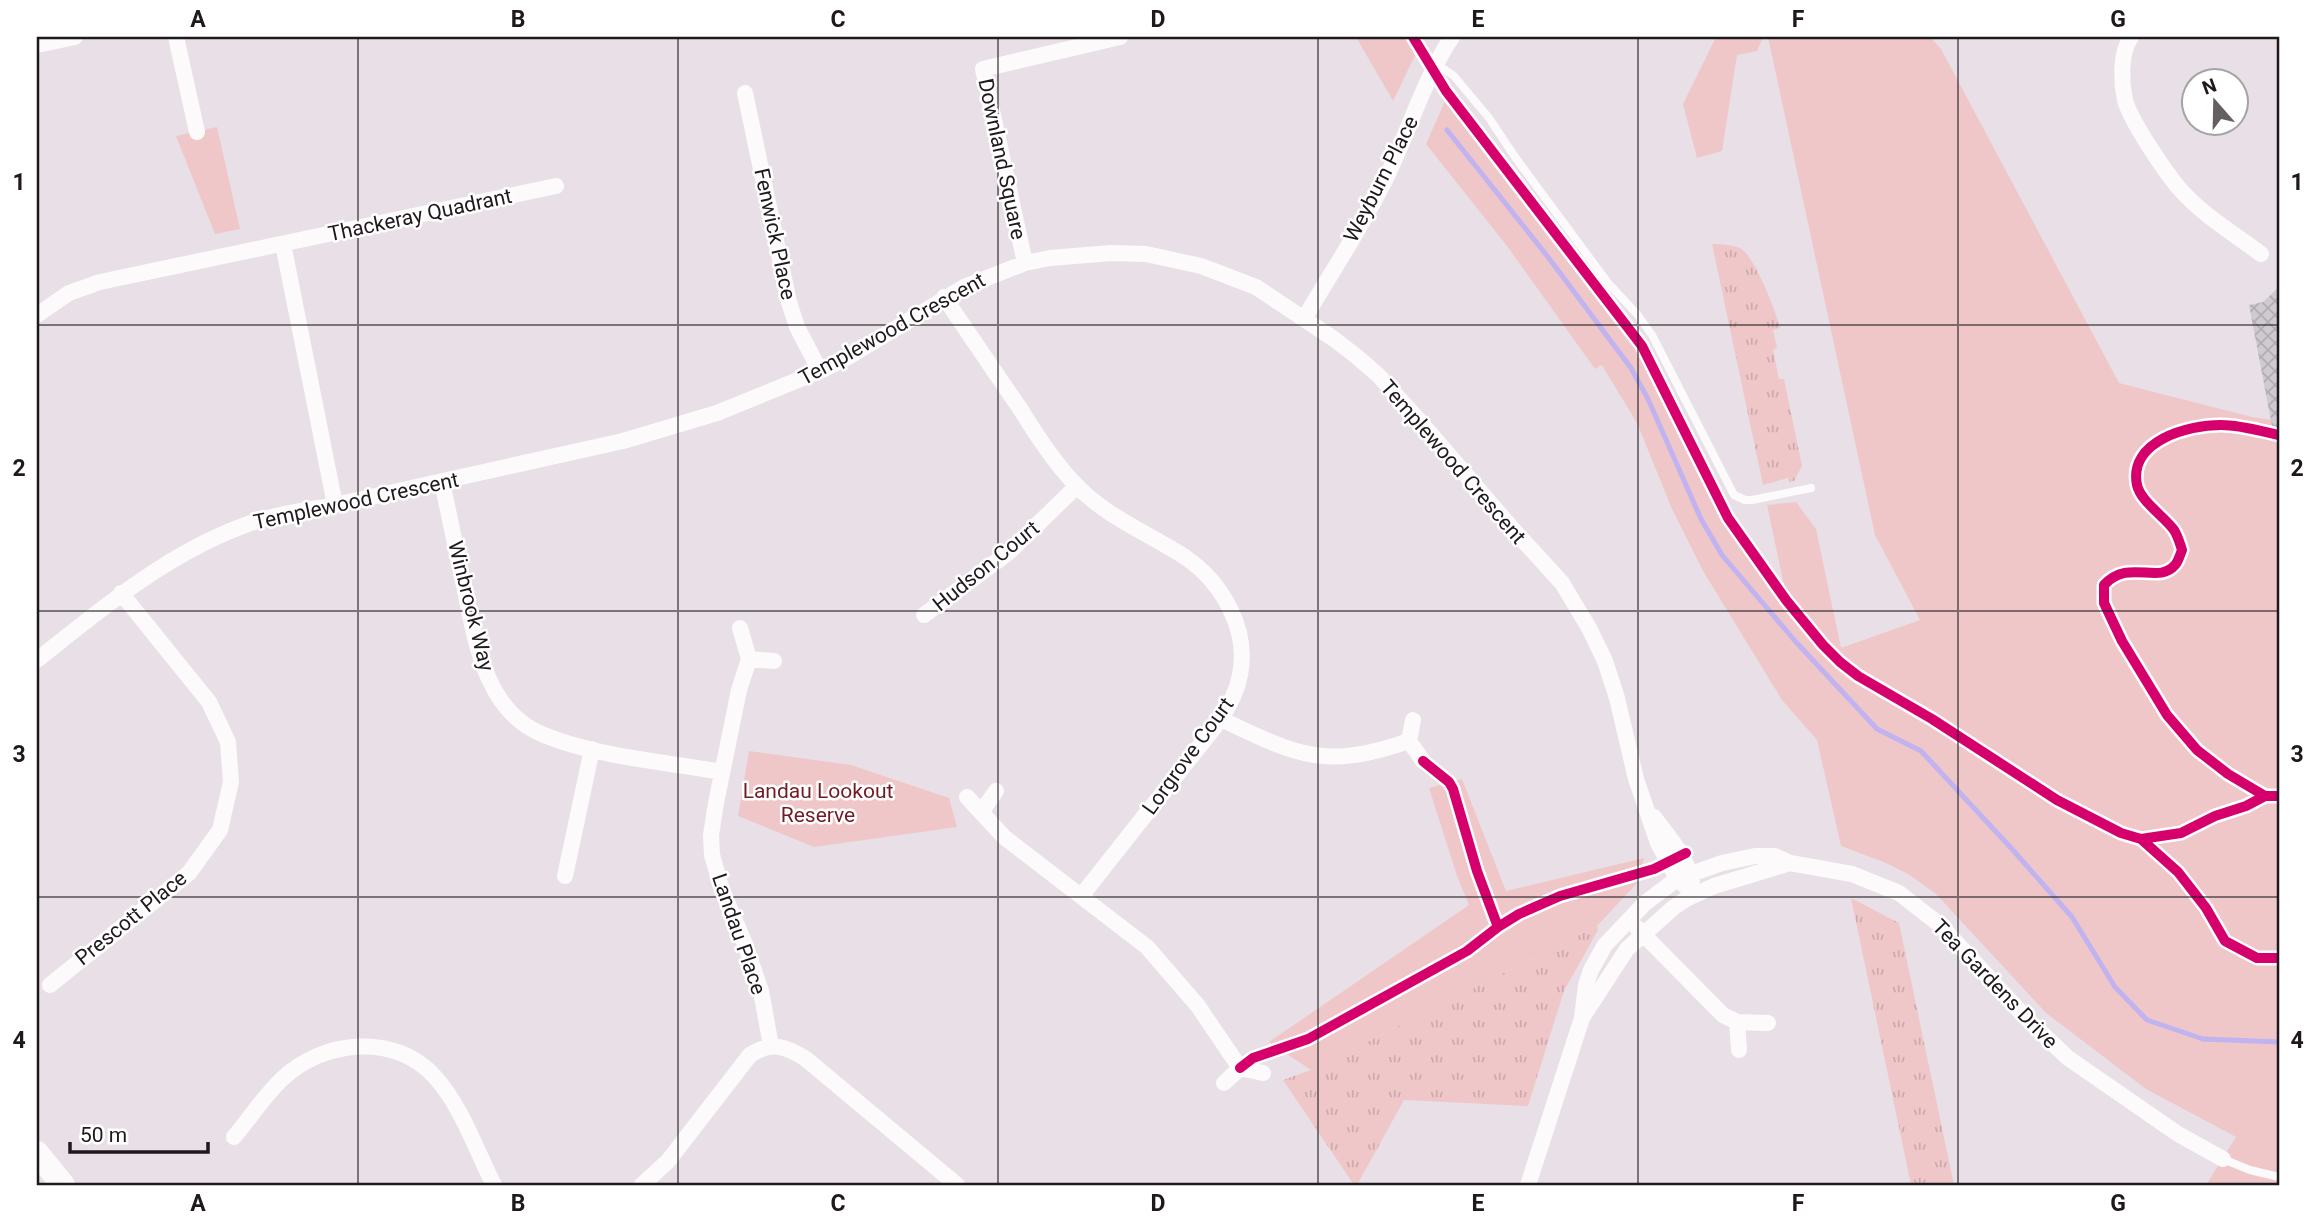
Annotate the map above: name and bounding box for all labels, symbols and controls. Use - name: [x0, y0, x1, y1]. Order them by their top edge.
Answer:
- text: A: [190, 6, 206, 33]
- text: B: [511, 6, 525, 33]
- text: C: [830, 6, 846, 33]
- text: D: [1151, 6, 1165, 33]
- text: E: [1472, 6, 1485, 33]
- text: F: [1792, 6, 1805, 33]
- text: G: [2110, 6, 2126, 33]
- north arrow: [2180, 66, 2250, 136]
- text: N: [2199, 73, 2220, 100]
- street label: Downland Square: [973, 76, 1031, 242]
- street label: Weyburn Place: [1339, 112, 1423, 246]
- street label: Fenwick Place: [749, 166, 801, 302]
- text: 1: [12, 169, 26, 196]
- text: 1: [2290, 169, 2304, 196]
- street label: Thackeray Quadrant: [326, 184, 514, 246]
- street label: Templewood Crescent: [795, 268, 989, 390]
- street label: Templewood Crescent: [1375, 375, 1531, 549]
- text: 2: [12, 455, 26, 482]
- text: 2: [2290, 455, 2304, 482]
- street label: Templewood Crescent: [251, 468, 461, 534]
- street label: Hudson Court: [928, 516, 1044, 616]
- street label: Winbrook Way: [443, 538, 499, 674]
- street label: Lorgrove Court: [1137, 693, 1239, 819]
- text: 3: [12, 741, 26, 768]
- text: 3: [2290, 741, 2304, 768]
- park label: Landau Lookout Reserve: [743, 779, 893, 827]
- street label: Prescott Place: [71, 866, 191, 970]
- street label: Landau Place: [707, 870, 771, 998]
- street label: Tea Gardens Drive: [1927, 915, 2063, 1053]
- text: 4: [12, 1027, 26, 1054]
- text: 4: [2290, 1027, 2304, 1054]
- scale bar: [70, 1110, 208, 1154]
- text: 50 m: [80, 1123, 127, 1147]
- text: A: [190, 1190, 206, 1217]
- text: B: [511, 1190, 525, 1217]
- text: C: [830, 1190, 846, 1217]
- text: D: [1151, 1190, 1165, 1217]
- text: E: [1472, 1190, 1485, 1217]
- text: F: [1792, 1190, 1805, 1217]
- text: G: [2110, 1190, 2126, 1217]

